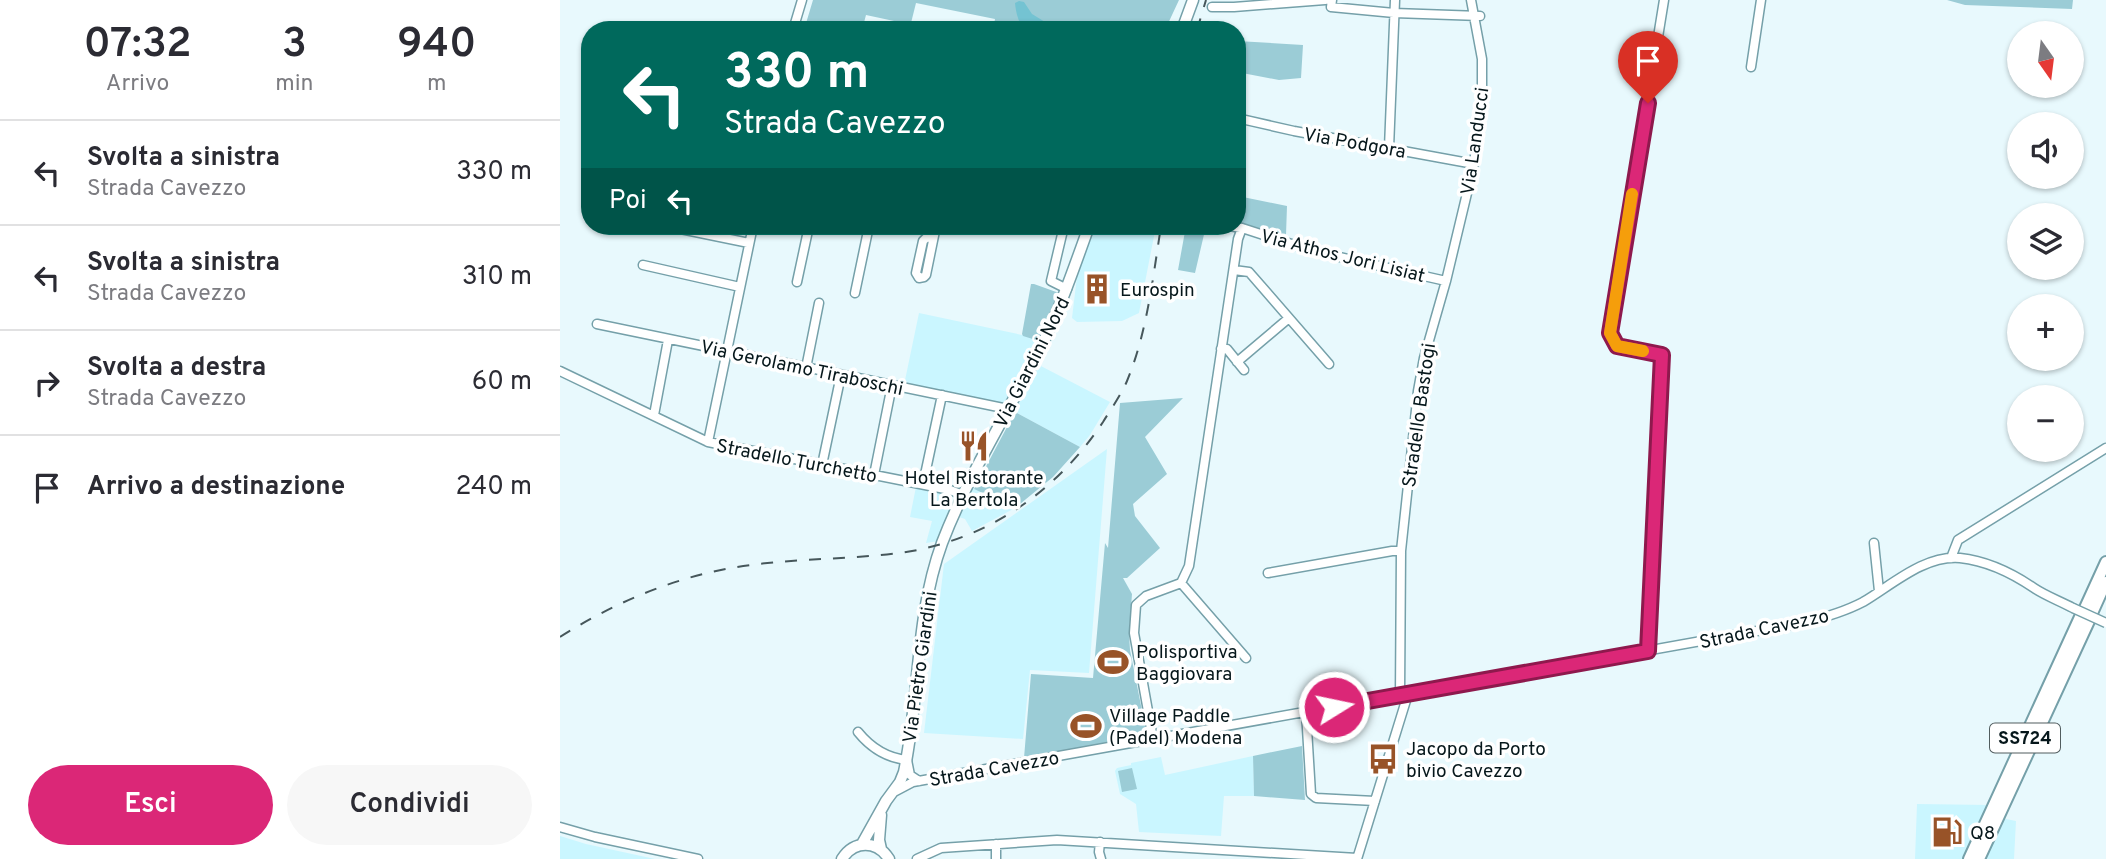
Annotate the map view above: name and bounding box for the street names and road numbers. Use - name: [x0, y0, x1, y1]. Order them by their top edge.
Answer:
- street label: Via Landucci: [1457, 86, 1495, 197]
- street label: Via Podgora: [1302, 123, 1408, 165]
- street label: Via Athos Jori Lisiat: [1258, 225, 1427, 289]
- street label: Via Giardini Nord: [989, 293, 1076, 432]
- street label: Via Gerolamo Tiraboschi: [698, 336, 905, 402]
- street label: Stradello Bastogi: [1398, 342, 1442, 489]
- street label: Stradello Turchetto: [714, 435, 879, 489]
- street label: Via Pietro Giardini: [898, 590, 944, 745]
- street label: Strada Cavezzo: [1698, 605, 1831, 655]
- road number: SS724: [1990, 724, 2060, 752]
- street label: Strada Cavezzo: [927, 747, 1061, 793]

